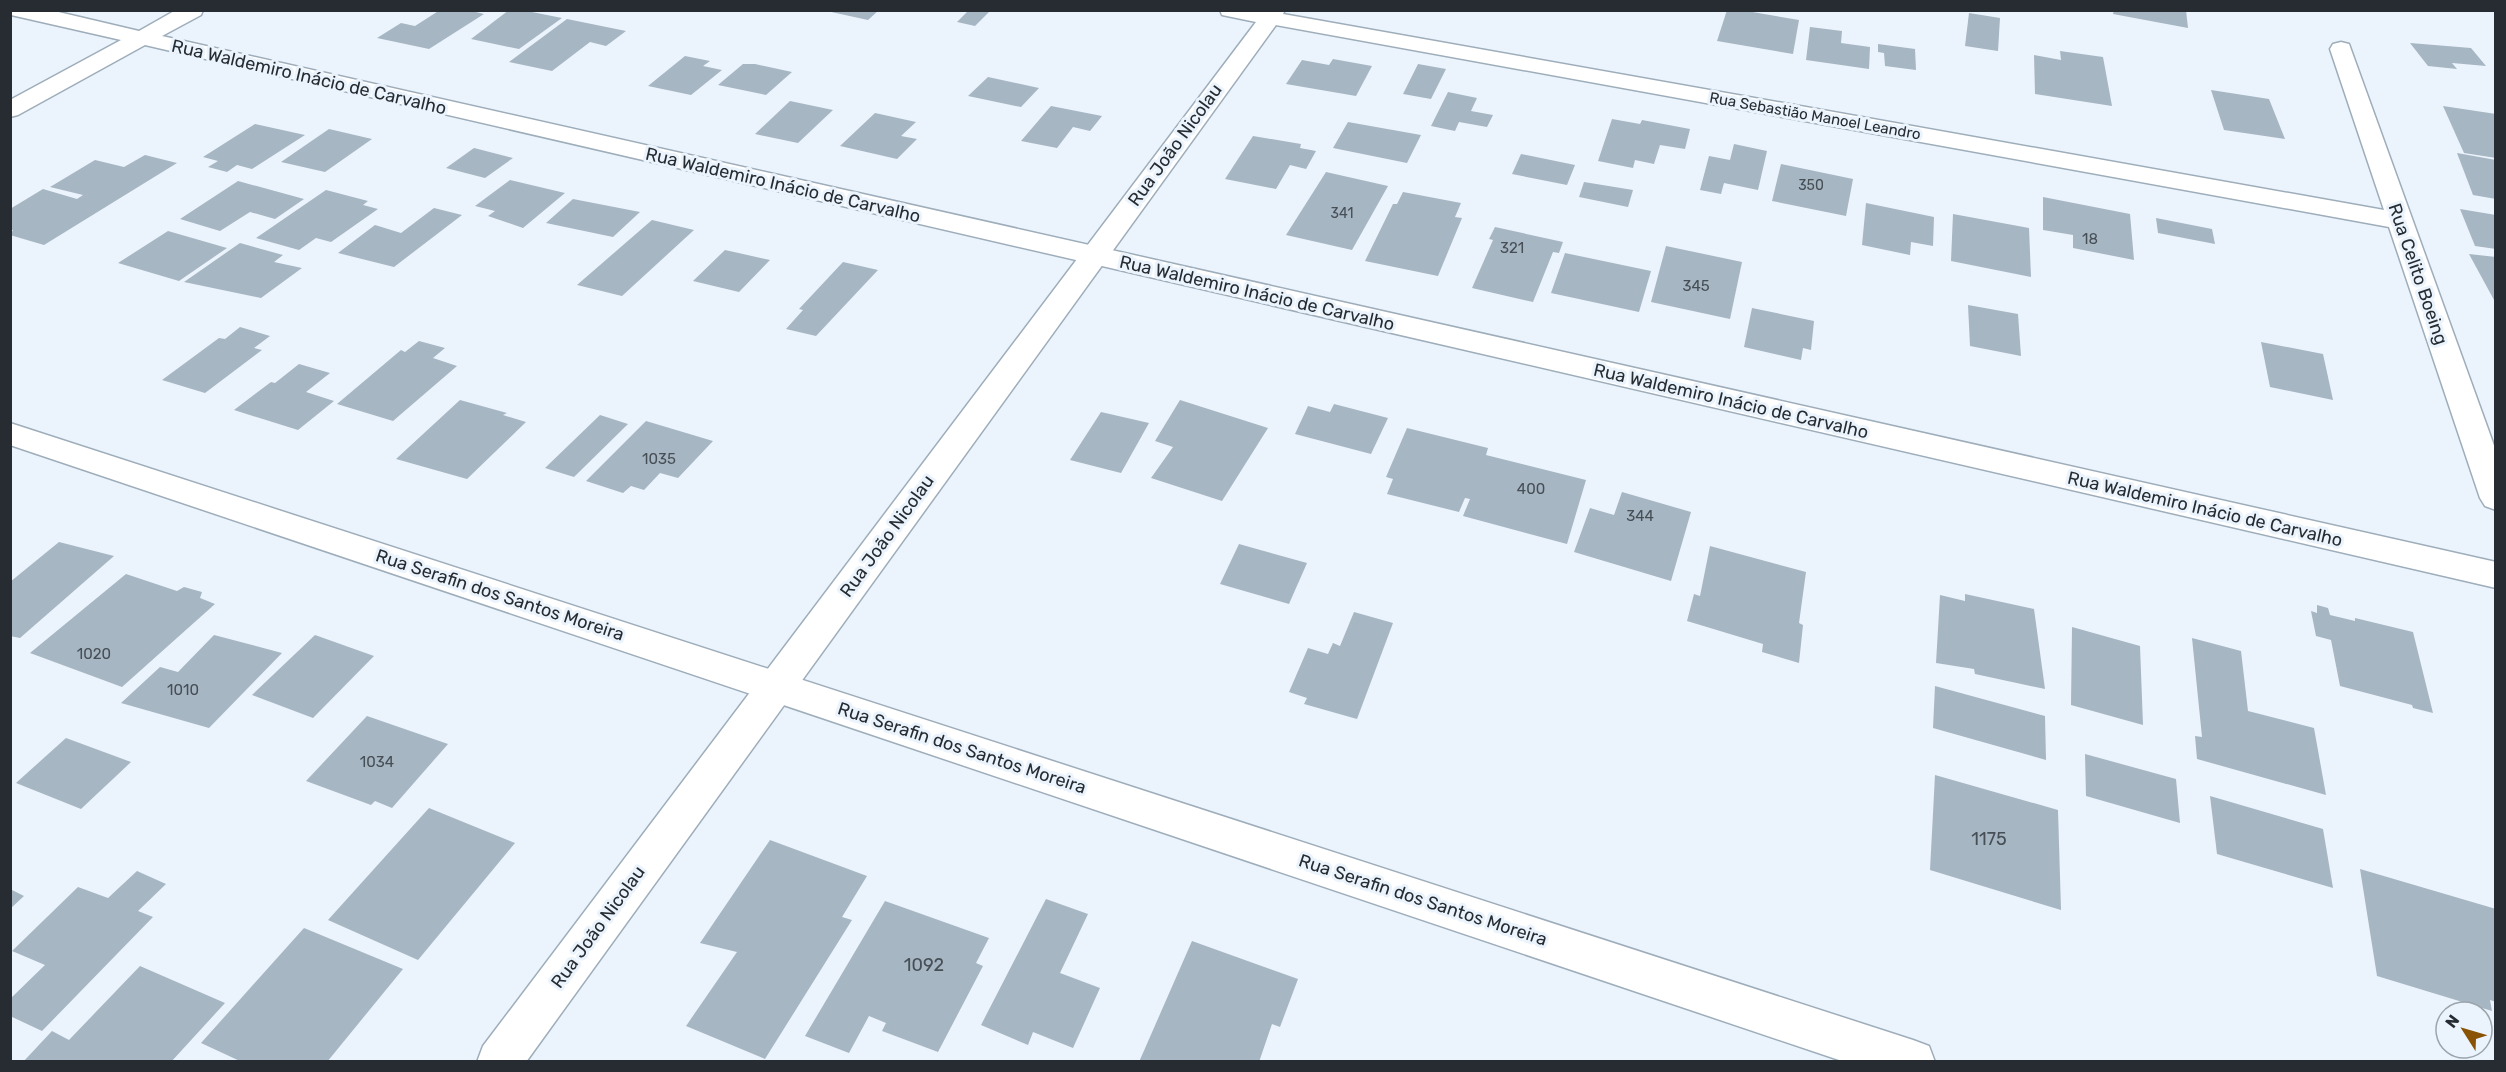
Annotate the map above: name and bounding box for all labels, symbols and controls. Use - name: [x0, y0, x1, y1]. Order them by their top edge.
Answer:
- street label: Rua Waldemiro Inácio de Carvalho: [169, 35, 449, 119]
- street label: Rua João Nicolau: [1123, 80, 1227, 210]
- street label: Rua Sebastião Manoel Leandro: [1708, 89, 1922, 143]
- street label: Rua Waldemiro Inácio de Carvalho: [643, 143, 923, 227]
- house number: 350: [1798, 177, 1824, 194]
- street label: Rua Celito Boeing: [2384, 200, 2452, 348]
- house number: 341: [1331, 205, 1353, 222]
- house number: 18: [2082, 230, 2098, 248]
- house number: 321: [1500, 239, 1524, 257]
- street label: Rua Waldemiro Inácio de Carvalho: [1117, 251, 1397, 335]
- house number: 345: [1682, 277, 1710, 295]
- street label: Rua Waldemiro Inácio de Carvalho: [1591, 359, 1871, 443]
- house number: 1035: [642, 450, 676, 468]
- street label: Rua Waldemiro Inácio de Carvalho: [2065, 467, 2345, 551]
- street label: Rua João Nicolau: [835, 471, 939, 601]
- house number: 400: [1517, 480, 1545, 498]
- house number: 344: [1626, 507, 1654, 525]
- street label: Rua Serafin dos Santos Moreira: [373, 544, 627, 646]
- house number: 1020: [77, 645, 111, 663]
- house number: 1010: [167, 681, 199, 699]
- street label: Rua Serafin dos Santos Moreira: [835, 697, 1089, 799]
- house number: 1034: [360, 753, 394, 771]
- house number: 1175: [1971, 828, 2007, 850]
- street label: Rua Serafin dos Santos Moreira: [1296, 849, 1550, 951]
- street label: Rua João Nicolau: [546, 862, 650, 992]
- house number: 1092: [904, 954, 944, 976]
- north arrow: [2434, 1000, 2494, 1060]
- text: N: [2441, 1011, 2463, 1032]

